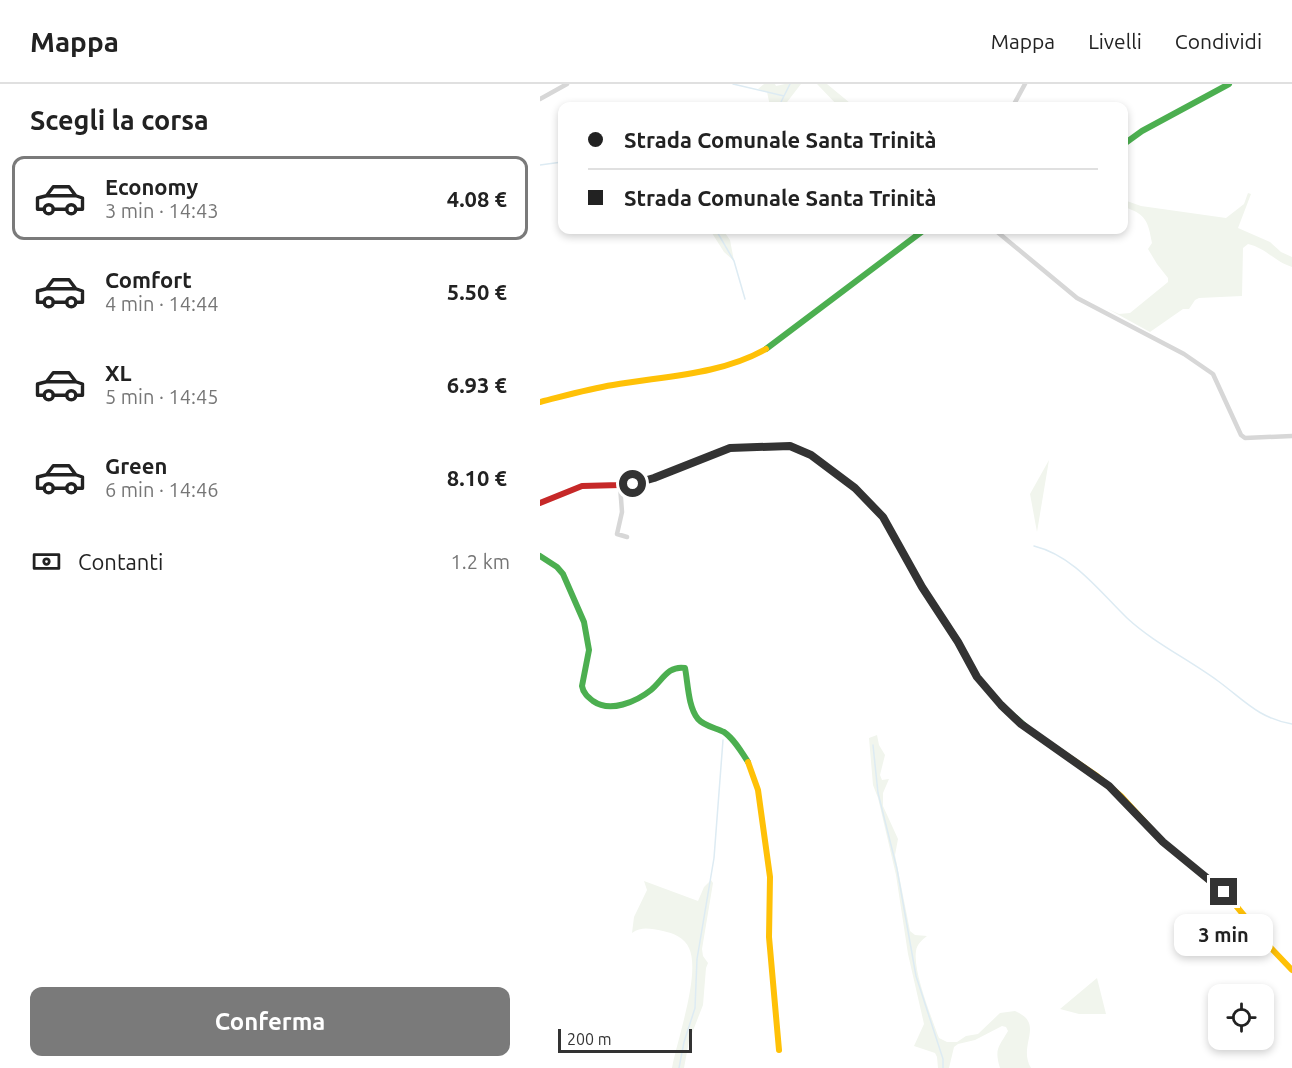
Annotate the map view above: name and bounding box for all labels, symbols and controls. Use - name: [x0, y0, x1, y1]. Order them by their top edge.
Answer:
- text: Mappa: [30, 26, 119, 57]
- text: Mappa: [991, 29, 1055, 53]
- text: Livelli: [1088, 29, 1142, 53]
- text: Condividi: [1175, 29, 1262, 53]
- text: Scegli la corsa: [30, 105, 209, 135]
- text: Strada Comunale Santa Trinità: [624, 127, 936, 152]
- icon: car: [33, 171, 87, 225]
- text: Economy: [105, 174, 198, 199]
- text: Strada Comunale Santa Trinità: [624, 185, 936, 210]
- text: 4.08 €: [447, 186, 507, 211]
- text: 3 min · 14:43: [105, 199, 219, 222]
- icon: car: [33, 264, 87, 318]
- text: Comfort: [105, 267, 192, 292]
- text: 5.50 €: [447, 279, 507, 304]
- text: 4 min · 14:44: [105, 292, 219, 315]
- icon: car: [33, 357, 87, 411]
- text: XL: [105, 360, 132, 385]
- text: 6.93 €: [447, 372, 507, 397]
- text: 5 min · 14:45: [105, 385, 219, 408]
- icon: car: [33, 450, 87, 504]
- text: Green: [105, 453, 167, 478]
- text: 8.10 €: [447, 465, 507, 490]
- route start: [619, 470, 646, 497]
- text: 6 min · 14:46: [105, 478, 219, 501]
- icon: cash: [30, 545, 63, 578]
- text: Contanti: [78, 549, 163, 574]
- text: 1.2 km: [451, 550, 510, 573]
- route end: [1210, 878, 1237, 905]
- callout: 3 min: [1174, 913, 1274, 955]
- text: 3 min: [1198, 923, 1249, 946]
- map controls: [1208, 984, 1274, 1050]
- button: locate: [1208, 984, 1274, 1050]
- button: Conferma: [30, 987, 510, 1056]
- scale bar: [558, 1026, 692, 1054]
- text: 200 m: [567, 1030, 612, 1048]

